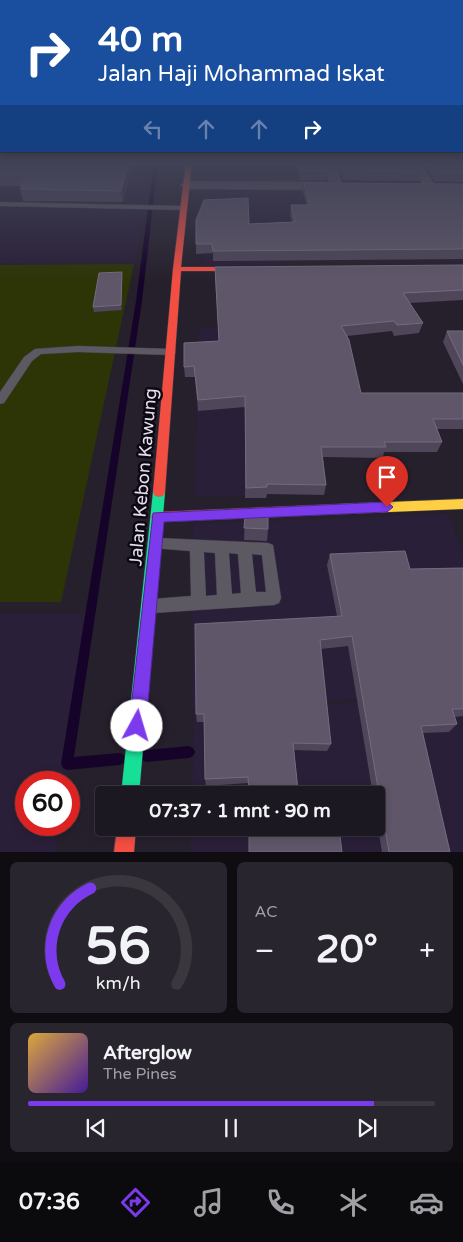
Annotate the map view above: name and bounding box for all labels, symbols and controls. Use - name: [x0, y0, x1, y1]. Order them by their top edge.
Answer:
- text: 40 m: [98, 19, 183, 61]
- icon: right: [15, 20, 80, 85]
- text: Jalan Haji Mohammad Iskat: [98, 61, 385, 87]
- icon: left: [139, 115, 167, 143]
- icon: ahead: [192, 115, 220, 143]
- icon: ahead: [245, 115, 273, 143]
- icon: right: [298, 115, 326, 143]
- street label: Jalan Kebon Kawung: [124, 387, 162, 567]
- pin: [366, 456, 408, 507]
- icon: arrive: [373, 463, 401, 491]
- position arrow: [110, 699, 162, 751]
- speed limit sign: 60: [15, 771, 80, 836]
- text: 07:37 · 1 mnt · 90 m: [149, 800, 331, 822]
- text: AC: [255, 902, 277, 922]
- text: 56: [86, 915, 151, 978]
- text: 20°: [316, 927, 378, 973]
- text: −: [255, 934, 274, 968]
- text: +: [419, 934, 435, 968]
- text: km/h: [96, 973, 141, 994]
- text: Afterglow: [103, 1042, 192, 1064]
- text: The Pines: [103, 1064, 177, 1084]
- icon: previous: [82, 1114, 110, 1142]
- icon: pause: [217, 1114, 245, 1142]
- icon: next: [353, 1114, 381, 1142]
- icon: directions: [118, 1185, 153, 1220]
- icon: music: [191, 1185, 226, 1220]
- icon: phone: [263, 1185, 298, 1220]
- icon: climate: [336, 1185, 371, 1220]
- icon: car: [409, 1185, 444, 1220]
- text: 07:36: [19, 1189, 80, 1215]

